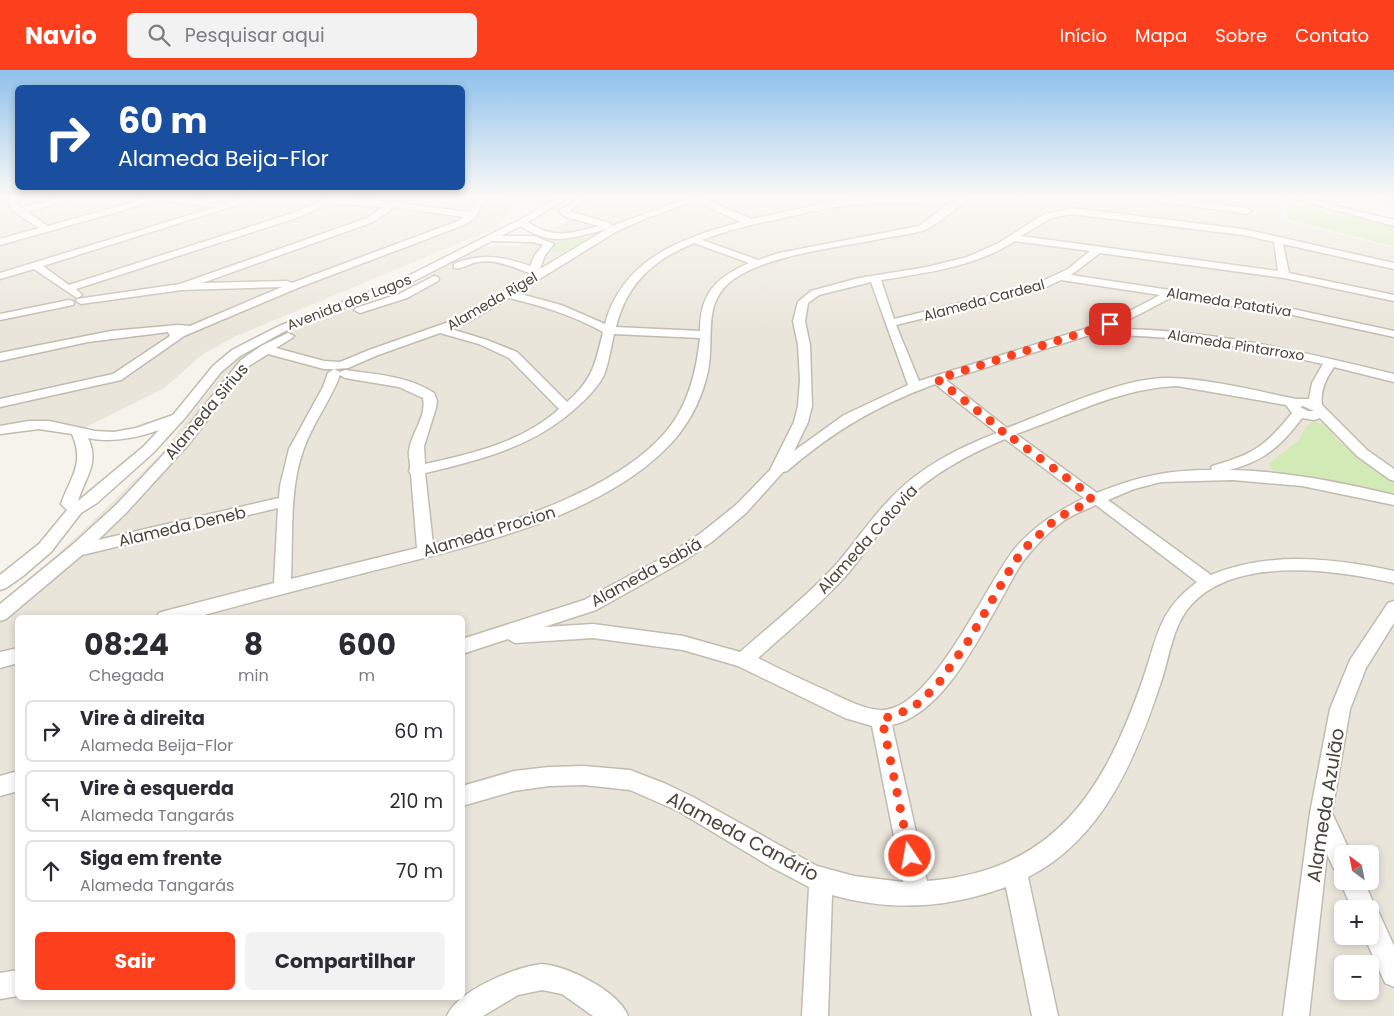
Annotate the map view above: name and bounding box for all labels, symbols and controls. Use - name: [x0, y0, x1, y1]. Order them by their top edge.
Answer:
- search box: [127, 13, 477, 58]
- text: Navio: [25, 19, 97, 52]
- icon: search: [145, 21, 173, 49]
- text: Pesquisar aqui: [185, 22, 325, 49]
- text: Início: [1060, 23, 1107, 48]
- text: Mapa: [1135, 23, 1187, 48]
- text: Sobre: [1215, 23, 1267, 48]
- text: Contato: [1295, 23, 1369, 48]
- text: 60 m: [118, 96, 208, 145]
- icon: right: [35, 105, 100, 170]
- text: Alameda Beija-Flor: [118, 143, 329, 174]
- street label: Alameda Rigel: [443, 267, 541, 335]
- street label: Avenida dos Lagos: [284, 269, 414, 335]
- street label: Alameda Cardeal: [921, 274, 1047, 326]
- street label: Alameda Patativa: [1165, 282, 1293, 322]
- pin: [1089, 303, 1131, 345]
- icon: arrive: [1096, 310, 1124, 338]
- street label: Alameda Pintarroxo: [1166, 324, 1306, 366]
- street label: Alameda Sirius: [159, 358, 254, 465]
- street label: Alameda Cotovia: [812, 480, 923, 599]
- street label: Alameda Procion: [420, 500, 558, 563]
- street label: Alameda Deneb: [116, 501, 248, 552]
- street label: Alameda Sabiá: [587, 532, 706, 612]
- text: 08:24: [84, 623, 169, 666]
- text: 8: [244, 623, 263, 666]
- text: 600: [338, 623, 396, 666]
- text: Chegada: [89, 664, 164, 687]
- text: min: [238, 664, 269, 687]
- text: m: [359, 664, 375, 687]
- text: Vire à direita: [80, 705, 205, 732]
- icon: right: [37, 717, 65, 745]
- text: 60 m: [394, 718, 443, 745]
- street label: Alameda Azulão: [1300, 726, 1351, 884]
- text: Alameda Beija-Flor: [80, 734, 233, 757]
- text: Vire à esquerda: [80, 775, 234, 802]
- street label: Alameda Canário: [662, 785, 824, 888]
- icon: left: [37, 787, 65, 815]
- text: 210 m: [389, 788, 443, 815]
- text: Alameda Tangarás: [80, 804, 234, 827]
- position arrow: [883, 829, 935, 881]
- text: Siga em frente: [80, 845, 222, 872]
- north arrow: [1334, 845, 1379, 890]
- map controls: [1334, 845, 1379, 1000]
- icon: ahead: [37, 857, 65, 885]
- text: 70 m: [396, 858, 443, 885]
- text: Alameda Tangarás: [80, 874, 234, 897]
- button: +: [1334, 900, 1379, 945]
- button: Sair: [35, 932, 235, 990]
- button: Compartilhar: [245, 932, 445, 990]
- button: −: [1334, 955, 1379, 1000]

